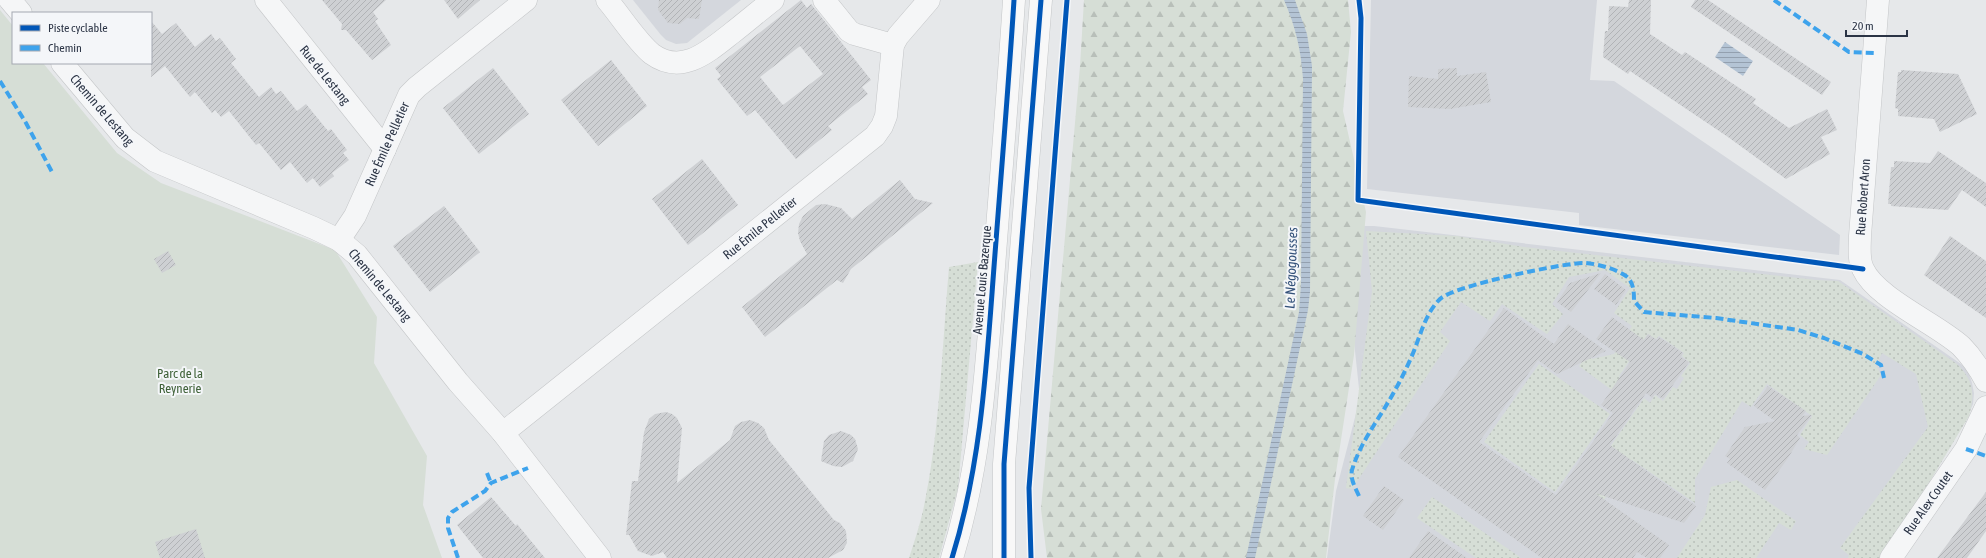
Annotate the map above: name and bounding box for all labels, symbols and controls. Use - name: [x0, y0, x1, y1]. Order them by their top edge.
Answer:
- legend: [12, 12, 152, 64]
- scale bar: [1846, 12, 1907, 38]
- text: 20 m: [1852, 19, 1874, 33]
- text: Piste cyclable: [48, 21, 108, 35]
- text: Chemin: [48, 41, 82, 55]
- street label: Rue de Lestang: [297, 42, 354, 108]
- street label: Chemin de Lestang: [67, 71, 137, 149]
- street label: Rue Émile Pelletier: [362, 99, 412, 188]
- street label: Rue Robert Aron: [1853, 158, 1873, 236]
- street label: Rue Émile Pelletier: [720, 194, 800, 262]
- street label: Avenue Louis Bazerque: [970, 225, 994, 335]
- water label: Le Négogousses: [1282, 227, 1300, 309]
- street label: Chemin de Lestang: [345, 246, 415, 324]
- park label: Parc de la Reynerie: [157, 366, 203, 396]
- street label: Rue Alex Coutet: [1901, 468, 1956, 538]

